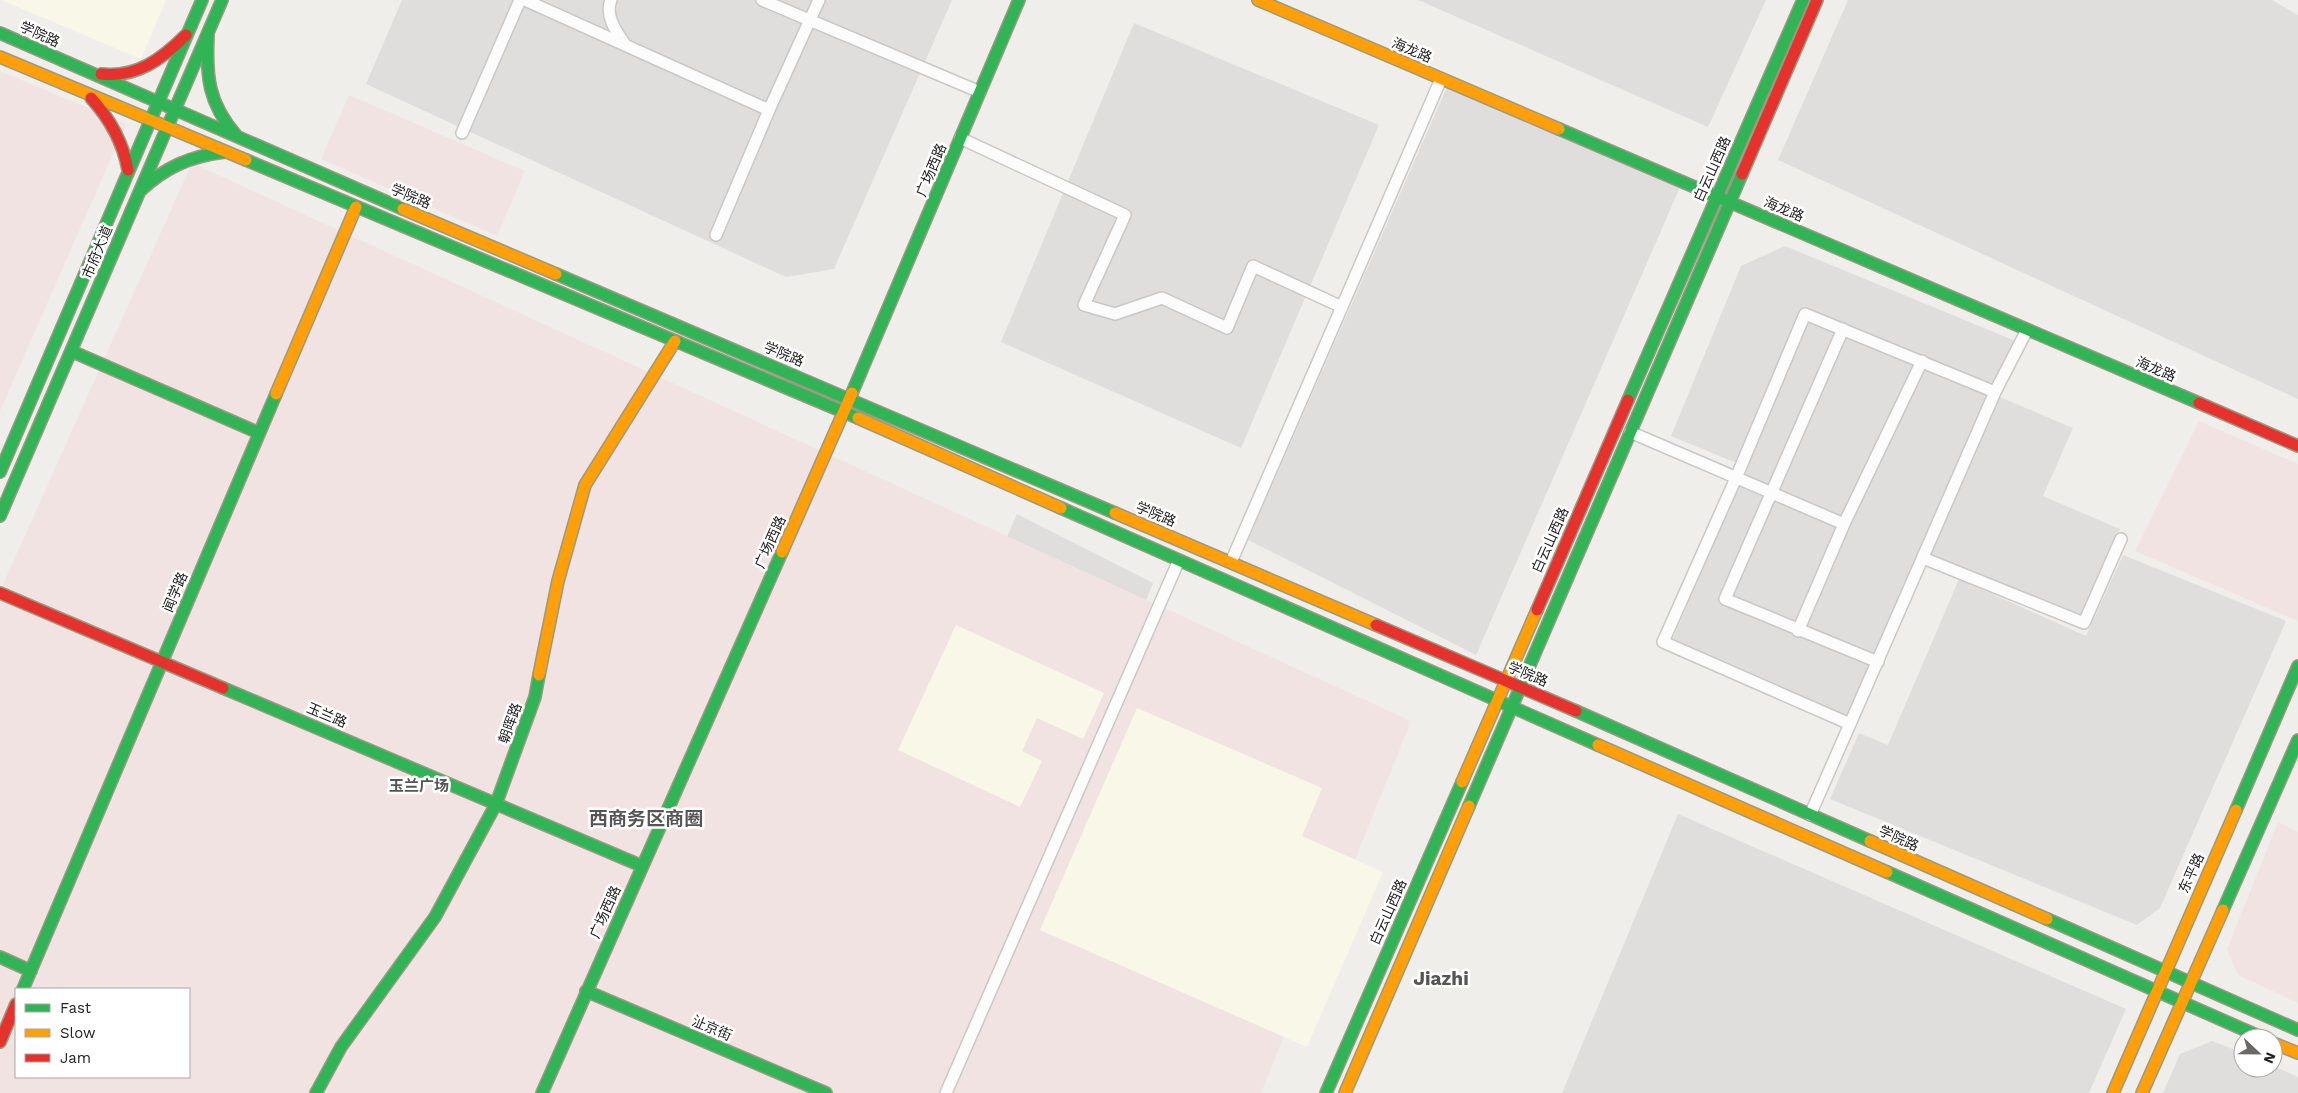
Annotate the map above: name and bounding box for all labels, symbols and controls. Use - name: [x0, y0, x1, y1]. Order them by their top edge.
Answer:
- street label: 学院路: [18, 18, 62, 50]
- street label: 海龙路: [1390, 34, 1434, 66]
- street label: 白云山西路: [1690, 134, 1734, 204]
- street label: 广场西路: [913, 141, 949, 199]
- street label: 学院路: [389, 180, 433, 212]
- street label: 海龙路: [1762, 193, 1806, 225]
- street label: 市府大道: [79, 223, 115, 281]
- street label: 学院路: [762, 338, 806, 370]
- street label: 海龙路: [2134, 353, 2178, 385]
- street label: 学院路: [1134, 498, 1178, 530]
- street label: 白云山西路: [1528, 505, 1572, 575]
- street label: 广场西路: [751, 513, 789, 571]
- street label: 闻学路: [159, 570, 191, 614]
- street label: 学院路: [1506, 658, 1550, 690]
- street label: 玉兰路: [305, 699, 349, 731]
- street label: 朝晖路: [495, 701, 525, 745]
- district label: 玉兰广场: [389, 777, 449, 795]
- district label: 西商务区商圈: [589, 807, 703, 830]
- street label: 学院路: [1877, 822, 1921, 854]
- street label: 东平路: [2175, 851, 2207, 895]
- street label: 白云山西路: [1366, 877, 1410, 947]
- street label: 广场西路: [586, 883, 624, 941]
- district label: Jiazhi: [1413, 967, 1469, 990]
- legend: [15, 988, 190, 1078]
- text: Fast: [60, 999, 92, 1017]
- street label: 沚京街: [690, 1012, 734, 1044]
- text: Slow: [60, 1024, 96, 1042]
- north arrow: [2233, 1028, 2283, 1078]
- text: Jam: [60, 1049, 91, 1067]
- text: N: [2261, 1050, 2279, 1066]

